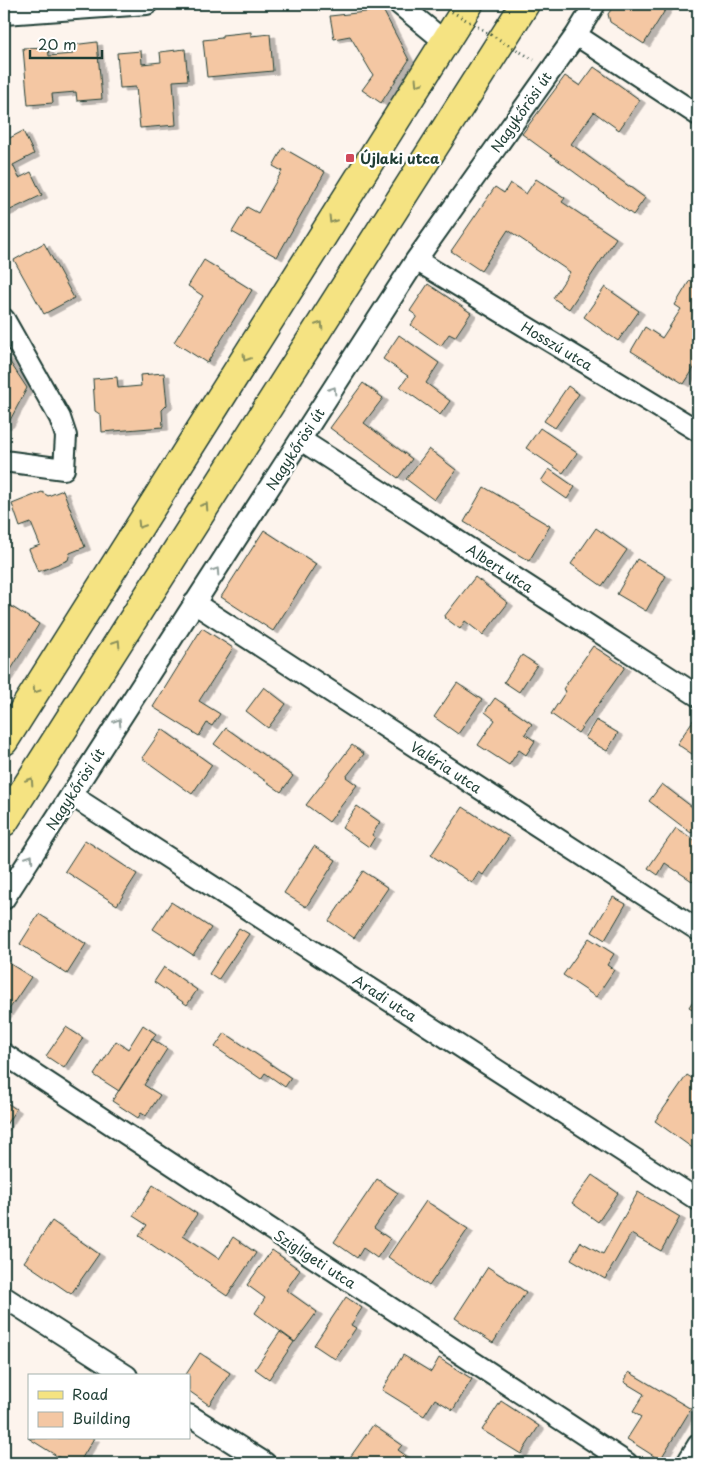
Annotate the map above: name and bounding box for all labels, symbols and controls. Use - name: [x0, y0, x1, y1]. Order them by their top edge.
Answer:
- scale bar: [30, 28, 102, 60]
- text: 20 m: [38, 32, 77, 55]
- street label: Nagykőrösi út: [485, 67, 557, 157]
- one-way arrow: [415, 77, 425, 86]
- place label: Újlaki utca: [360, 148, 440, 169]
- marker: Újlaki utca: [344, 152, 356, 164]
- one-way arrow: [329, 215, 338, 224]
- street label: Hosszú utca: [517, 316, 597, 376]
- one-way arrow: [314, 322, 323, 331]
- one-way arrow: [242, 352, 252, 361]
- one-way arrow: [327, 387, 336, 396]
- street label: Nagykőrösi út: [260, 403, 330, 494]
- one-way arrow: [198, 503, 208, 512]
- one-way arrow: [137, 520, 147, 529]
- street label: Albert utca: [462, 538, 538, 598]
- one-way arrow: [209, 567, 219, 576]
- one-way arrow: [111, 640, 121, 649]
- one-way arrow: [33, 685, 43, 694]
- one-way arrow: [112, 718, 121, 727]
- street label: Valéria utca: [406, 736, 486, 798]
- street label: Nagykőrösi út: [40, 743, 110, 834]
- one-way arrow: [24, 777, 33, 786]
- one-way arrow: [24, 855, 33, 864]
- street label: Aradi utca: [349, 969, 421, 1027]
- street label: Szigligeti utca: [270, 1225, 360, 1294]
- legend: [28, 1374, 190, 1440]
- text: Road: [72, 1382, 108, 1405]
- text: Building: [72, 1406, 131, 1429]

